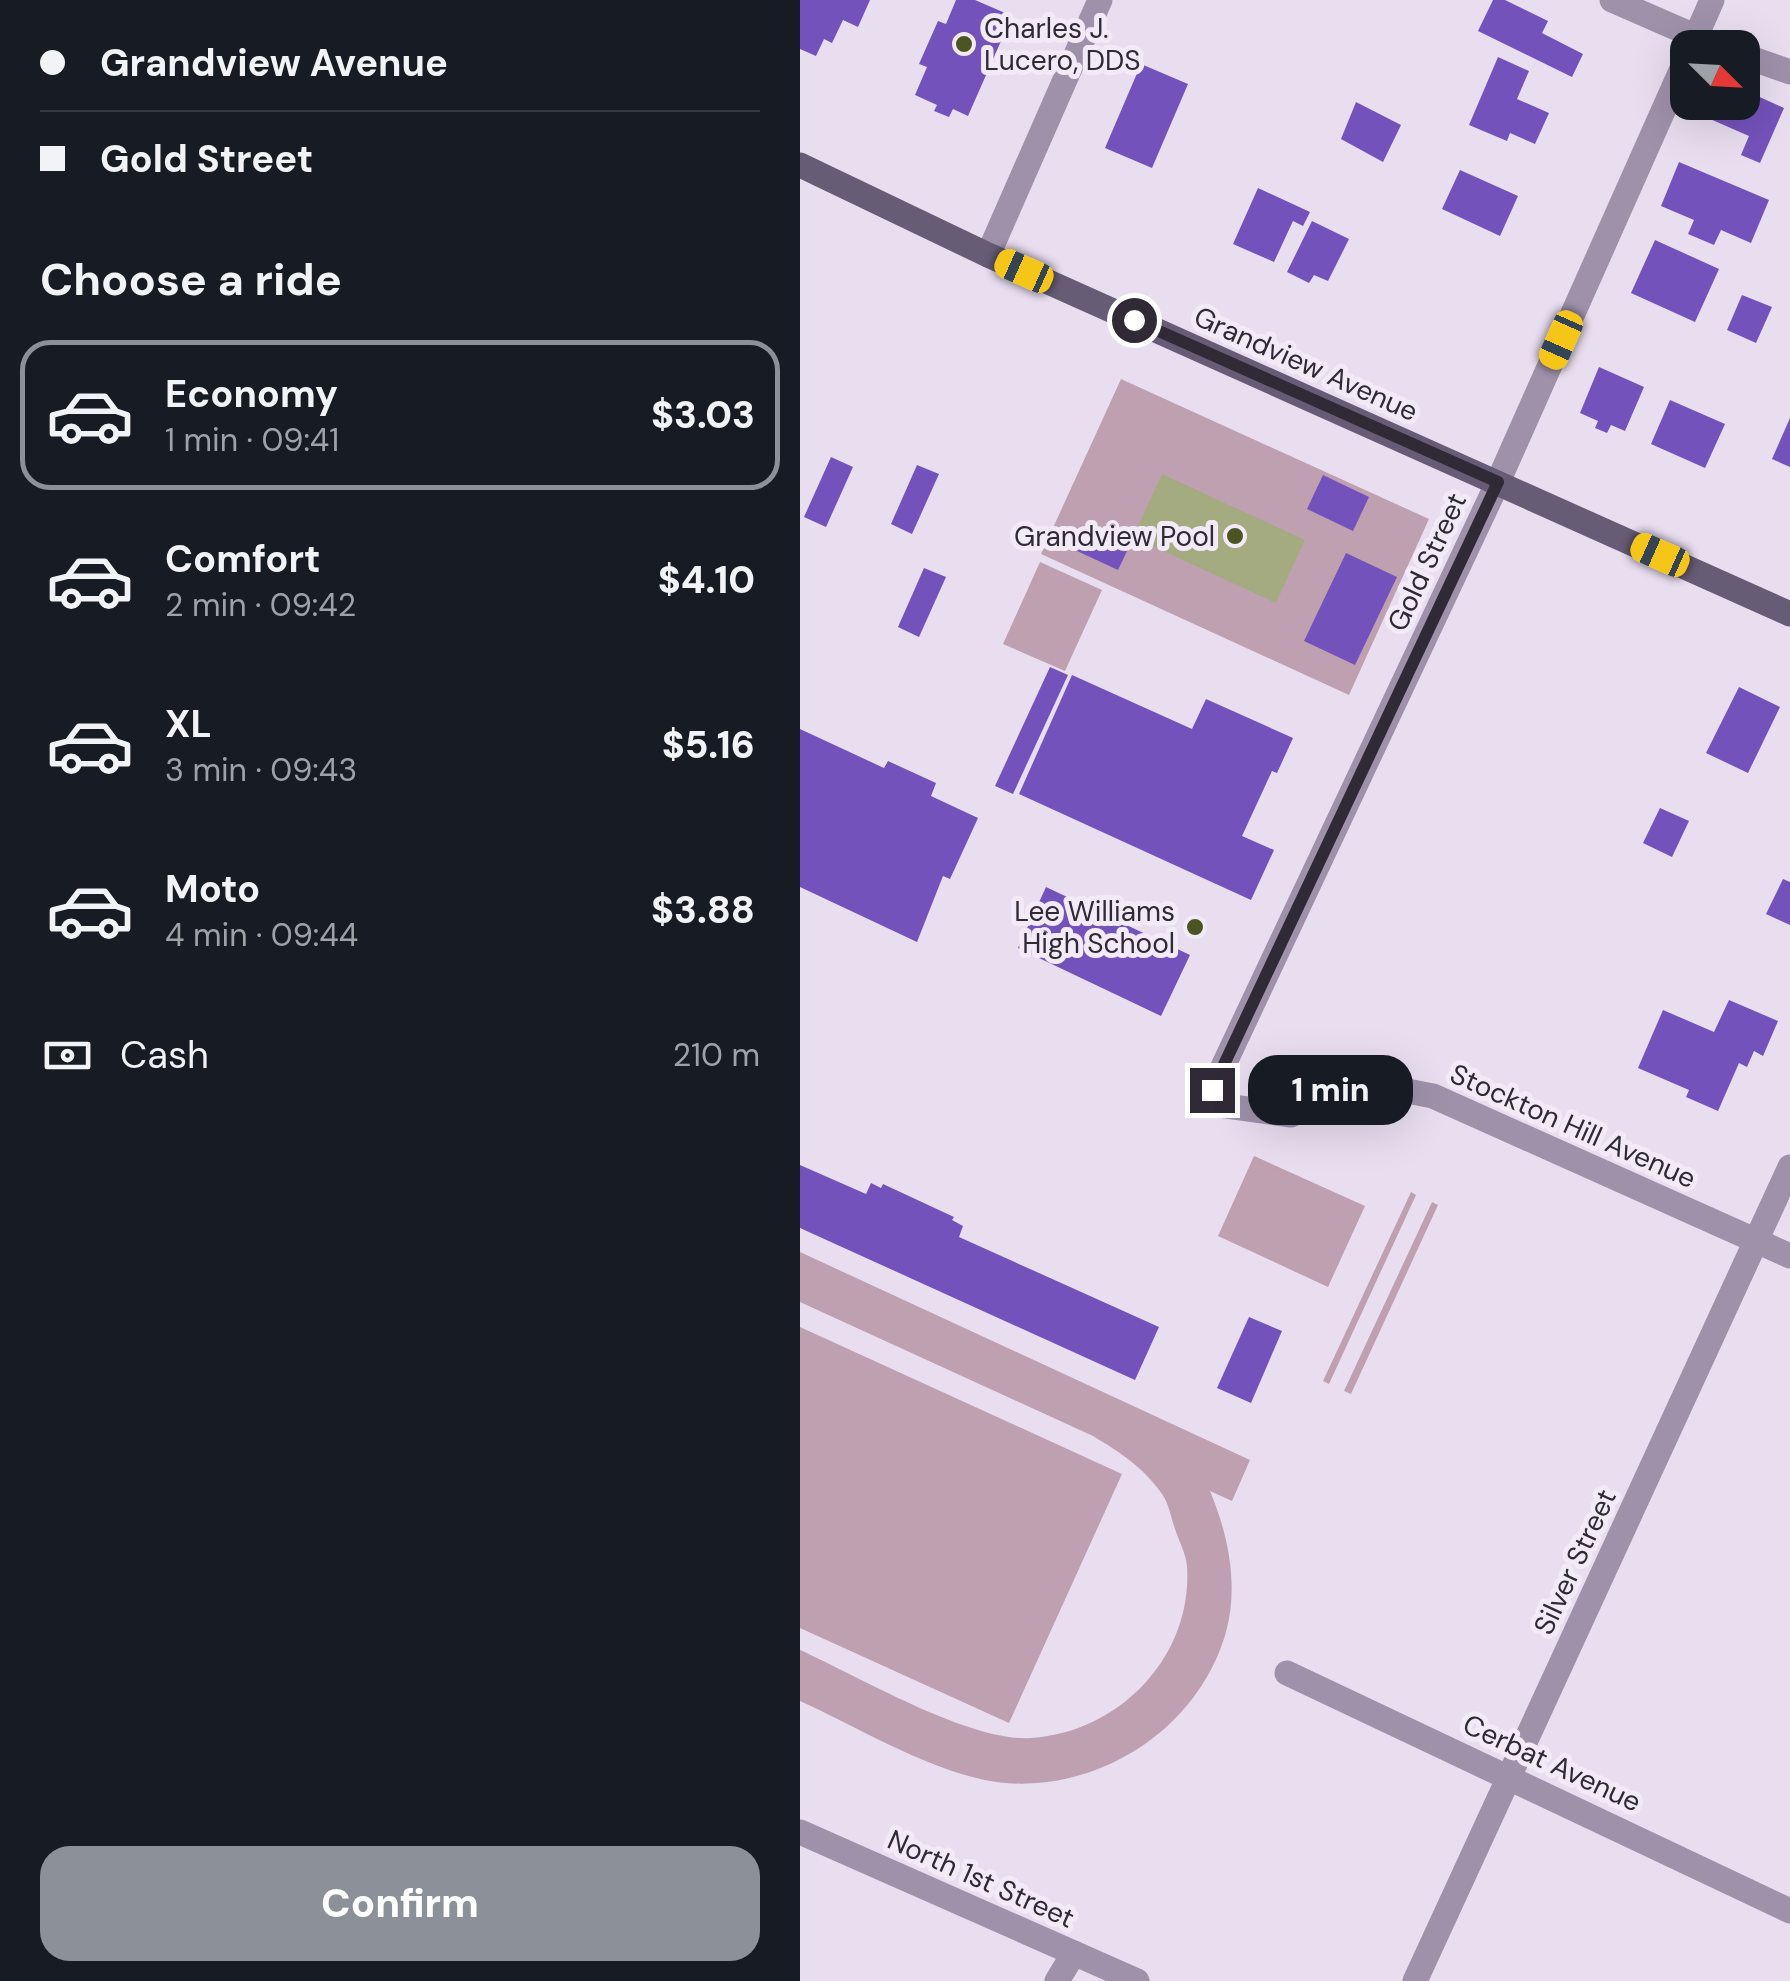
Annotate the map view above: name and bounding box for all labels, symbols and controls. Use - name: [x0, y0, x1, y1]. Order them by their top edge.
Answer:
- place label: Charles J. Lucero, DDS: [984, 10, 1140, 79]
- north arrow: [1670, 30, 1760, 120]
- map controls: [1670, 30, 1760, 120]
- marker: Charles J. Lucero, DDS: [953, 33, 975, 55]
- text: Grandview Avenue: [100, 38, 448, 88]
- text: Gold Street: [100, 134, 313, 184]
- car: [990, 245, 1058, 297]
- text: Choose a ride: [40, 250, 342, 309]
- route start: [1112, 298, 1157, 343]
- street label: Grandview Avenue: [1188, 298, 1424, 430]
- car: [1535, 306, 1587, 374]
- text: Economy: [165, 369, 338, 419]
- icon: car: [45, 370, 135, 460]
- text: $3.03: [651, 390, 755, 440]
- text: 1 min · 09:41: [165, 419, 339, 461]
- street label: Gold Street: [1379, 487, 1475, 637]
- place label: Grandview Pool: [1014, 518, 1215, 555]
- marker: Grandview Pool: [1224, 525, 1246, 547]
- car: [1626, 529, 1694, 581]
- text: Comfort: [165, 534, 321, 584]
- icon: car: [45, 535, 135, 625]
- text: $4.10: [658, 555, 755, 605]
- text: 2 min · 09:42: [165, 584, 356, 626]
- text: XL: [165, 699, 212, 749]
- icon: car: [45, 700, 135, 790]
- text: $5.16: [662, 720, 755, 770]
- text: 3 min · 09:43: [165, 749, 357, 791]
- text: Moto: [165, 864, 260, 914]
- icon: car: [45, 865, 135, 955]
- text: $3.88: [651, 885, 755, 935]
- place label: Lee Williams High School: [1014, 893, 1175, 962]
- text: 4 min · 09:44: [165, 914, 358, 956]
- marker: Lee Williams High School: [1184, 916, 1206, 938]
- icon: cash: [40, 1028, 95, 1083]
- text: Cash: [120, 1030, 209, 1080]
- text: 210 m: [673, 1034, 760, 1076]
- callout: 1 min: [1247, 1055, 1412, 1125]
- street label: Stockton Hill Avenue: [1444, 1055, 1702, 1197]
- route end: [1190, 1068, 1235, 1113]
- text: 1 min: [1291, 1069, 1370, 1111]
- street label: Silver Street: [1525, 1483, 1625, 1641]
- street label: Cerbat Avenue: [1457, 1706, 1647, 1820]
- street label: North 1st Street: [882, 1821, 1080, 1937]
- button: Confirm: [40, 1846, 760, 1961]

